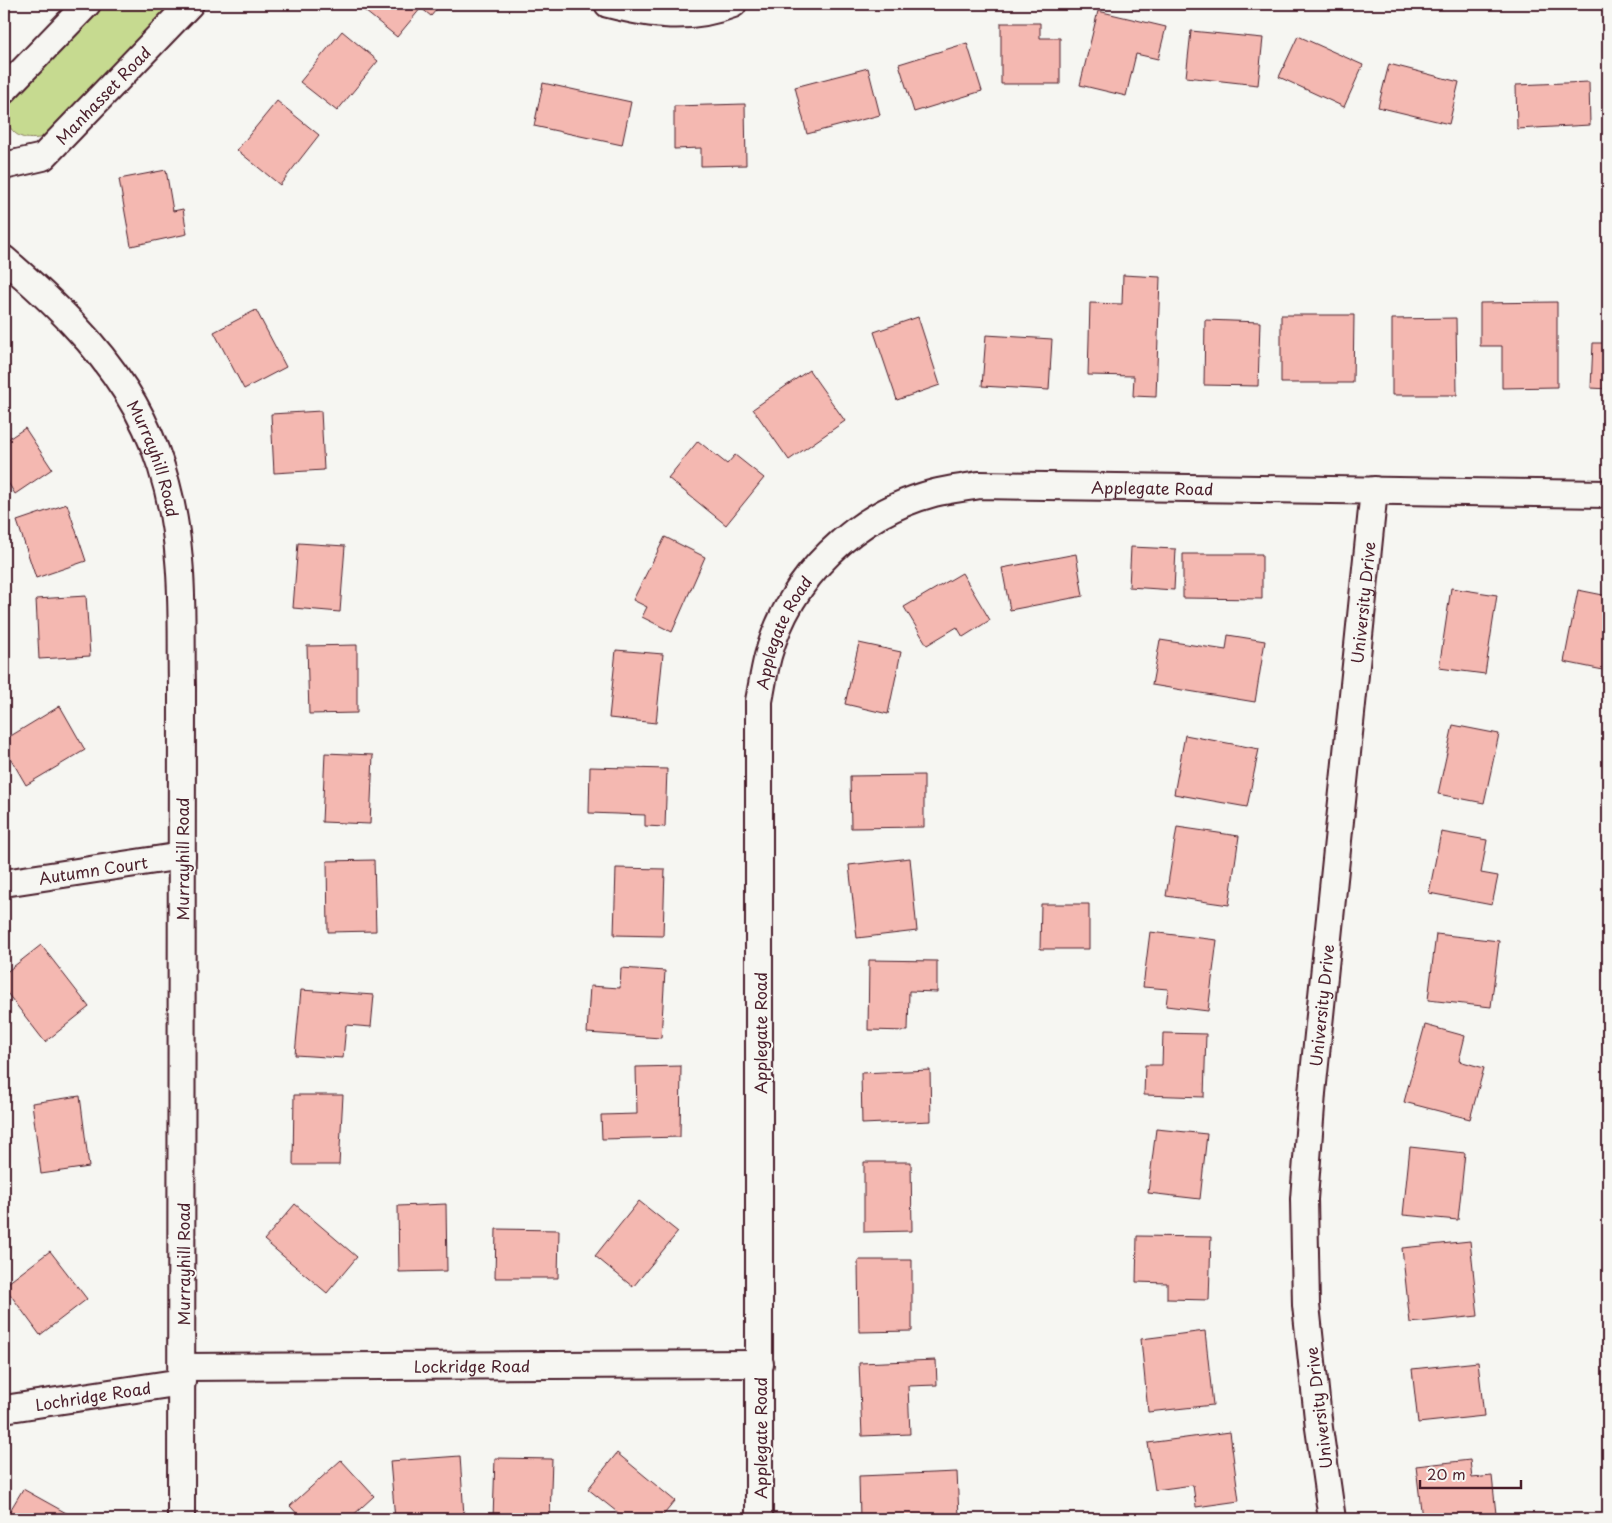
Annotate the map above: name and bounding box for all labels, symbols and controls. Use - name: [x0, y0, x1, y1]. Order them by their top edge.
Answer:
- street label: Manhasset Road: [49, 40, 156, 150]
- street label: Murrayhill Road: [122, 395, 185, 519]
- street label: Applegate Road: [1091, 475, 1214, 500]
- street label: University Drive: [1344, 540, 1381, 665]
- street label: Applegate Road: [749, 570, 817, 691]
- street label: Murrayhill Road: [170, 797, 194, 921]
- street label: Autumn Court: [37, 849, 150, 890]
- street label: University Drive: [1303, 943, 1339, 1068]
- street label: Applegate Road: [748, 972, 772, 1094]
- street label: Murrayhill Road: [171, 1202, 195, 1326]
- street label: University Drive: [1299, 1346, 1337, 1470]
- street label: Lockridge Road: [414, 1353, 530, 1378]
- street label: Lochridge Road: [33, 1375, 152, 1416]
- street label: Applegate Road: [748, 1377, 772, 1499]
- scale bar: [1420, 1458, 1521, 1490]
- text: 20 m: [1427, 1462, 1466, 1485]

